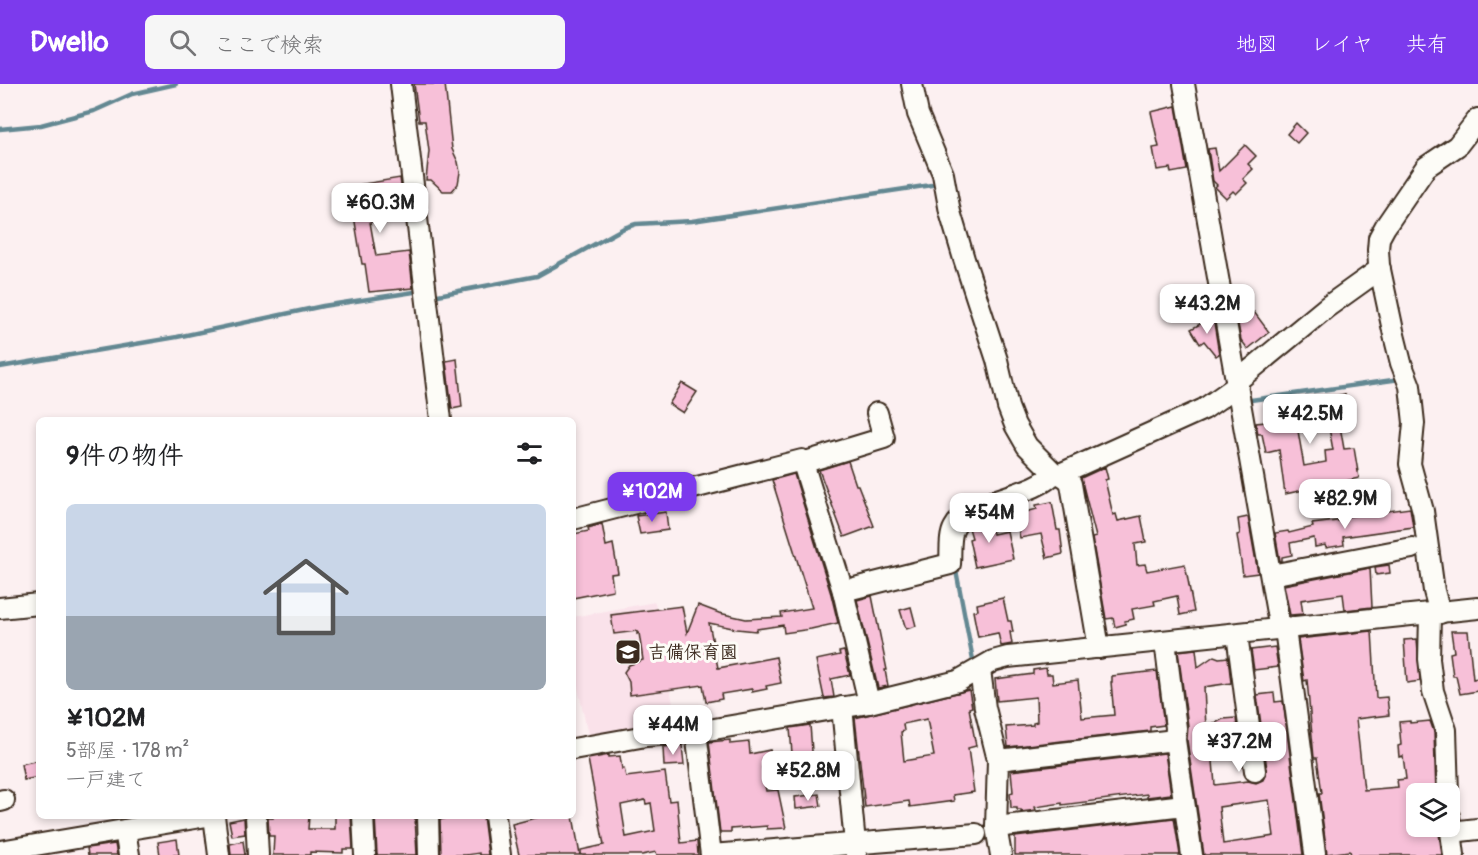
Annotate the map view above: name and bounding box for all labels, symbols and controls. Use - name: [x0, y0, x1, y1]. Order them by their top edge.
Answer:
- search box: [145, 15, 565, 69]
- text: Dwello: [30, 25, 109, 60]
- icon: search: [166, 26, 199, 59]
- text: ここで検索: [214, 31, 324, 59]
- text: 地図: [1236, 31, 1278, 58]
- text: レイヤ: [1311, 31, 1373, 58]
- text: 共有: [1406, 31, 1448, 58]
- pin: ¥60.3M: [331, 183, 429, 234]
- text: ¥60.3M: [345, 190, 415, 215]
- pin: ¥43.2M: [1158, 284, 1256, 335]
- text: ¥43.2M: [1174, 291, 1240, 316]
- pin: ¥42.5M: [1261, 394, 1359, 445]
- text: ¥42.5M: [1277, 401, 1343, 426]
- icon: filters: [513, 437, 546, 470]
- text: 9件の物件: [66, 440, 183, 472]
- pin: ¥102M: [610, 472, 694, 523]
- text: ¥102M: [622, 479, 682, 504]
- pin: ¥82.9M: [1296, 479, 1394, 530]
- text: ¥82.9M: [1313, 486, 1377, 511]
- pin: ¥54M: [953, 493, 1025, 544]
- text: ¥54M: [964, 500, 1014, 525]
- icon: home: [252, 543, 360, 651]
- school or university icon: 吉備保育園: [613, 637, 643, 667]
- place label: 吉備保育園: [648, 641, 738, 664]
- text: ¥102M: [66, 702, 145, 734]
- pin: ¥44M: [637, 705, 709, 756]
- text: ¥44M: [647, 712, 699, 737]
- pin: ¥37.2M: [1190, 722, 1288, 773]
- text: ¥37.2M: [1206, 729, 1272, 754]
- text: 5部屋 · 178 m²: [66, 738, 189, 763]
- pin: ¥52.8M: [759, 751, 857, 802]
- text: ¥52.8M: [776, 758, 840, 783]
- text: 一戸建て: [66, 767, 146, 792]
- map controls: [1406, 783, 1460, 837]
- button: layers: [1406, 783, 1460, 837]

